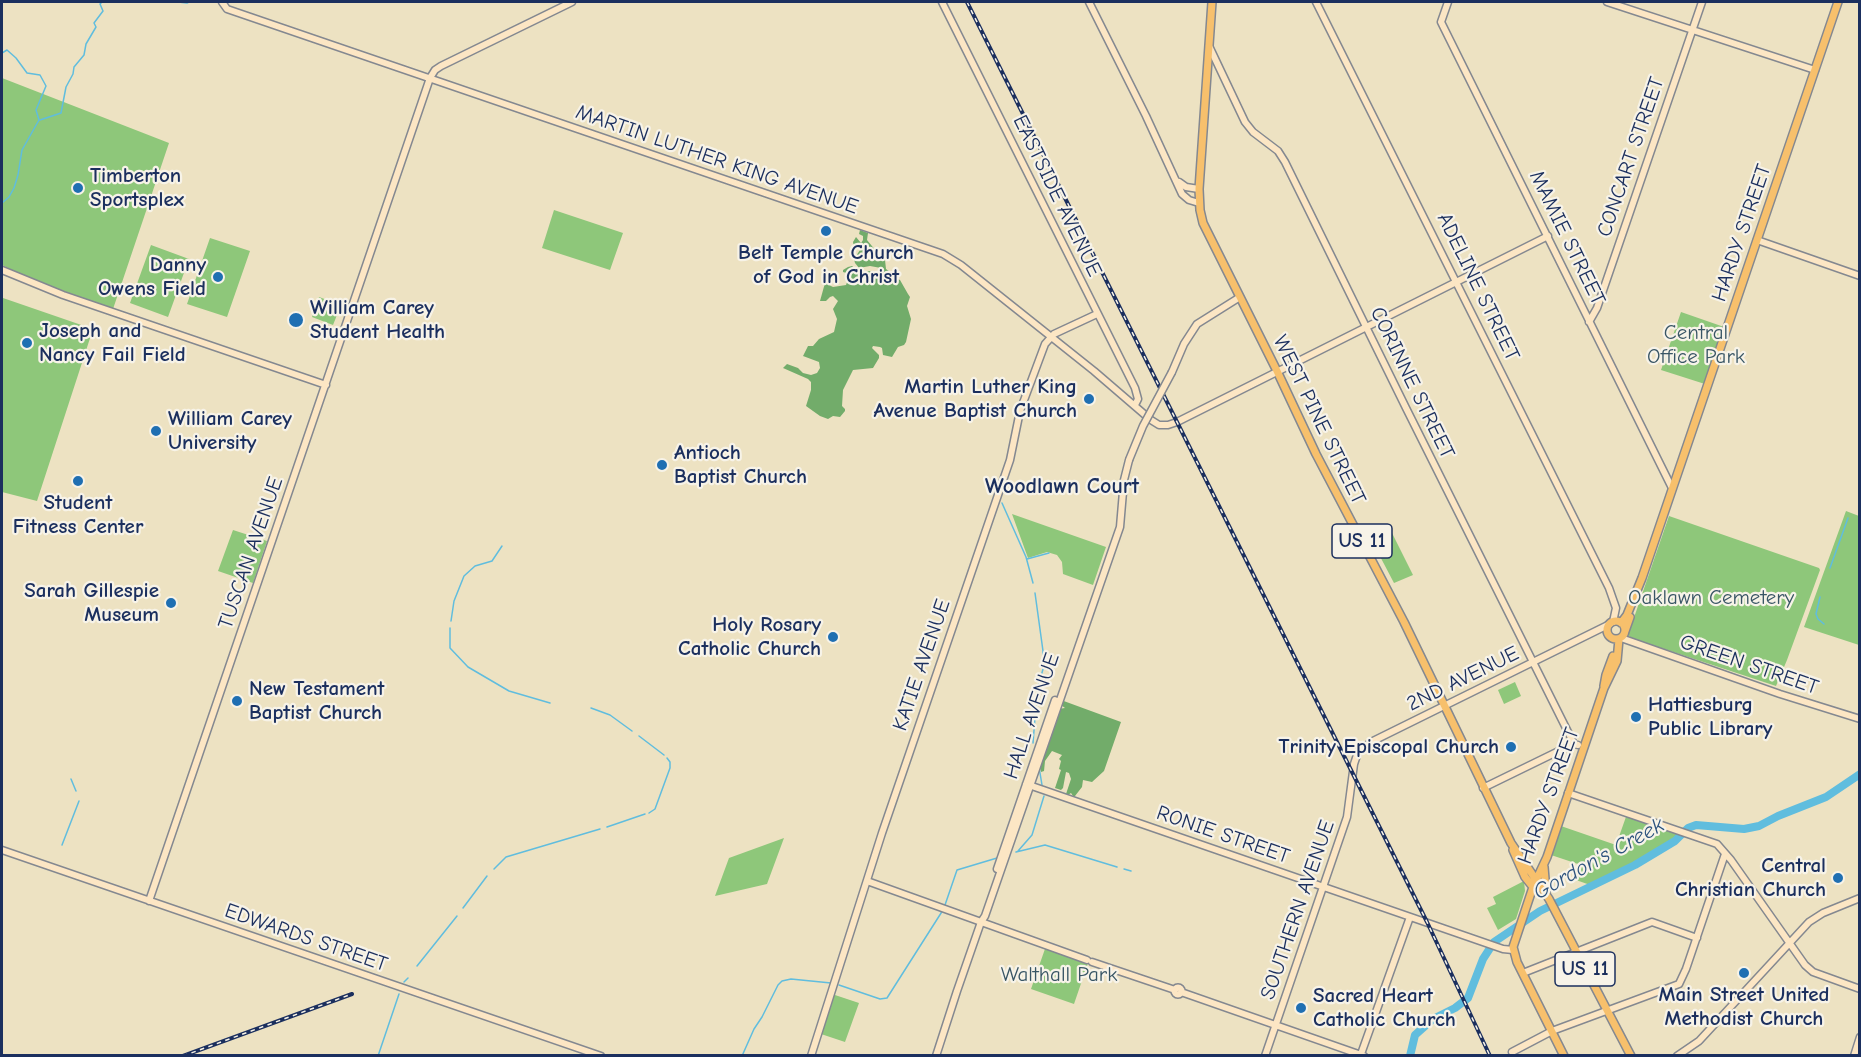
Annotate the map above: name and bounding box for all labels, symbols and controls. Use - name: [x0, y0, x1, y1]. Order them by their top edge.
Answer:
- street label: CONCART STREET: [1592, 74, 1670, 240]
- street label: MARTIN LUTHER KING AVENUE: [572, 100, 862, 220]
- street label: EASTSIDE AVENUE: [1007, 111, 1107, 281]
- street label: HARDY STREET: [1707, 161, 1777, 305]
- place label: Timberton Sportsplex: [90, 163, 184, 213]
- street label: MAMIE STREET: [1524, 167, 1610, 309]
- marker: Timberton Sportsplex: [71, 181, 85, 195]
- street label: ADELINE STREET: [1431, 209, 1525, 365]
- marker: Belt Temple Church of God in Christ: [819, 224, 833, 238]
- place label: Belt Temple Church of God in Christ: [738, 240, 914, 290]
- place label: Danny Owens Field: [98, 252, 206, 302]
- marker: Danny Owens Field: [211, 270, 225, 284]
- place label: William Carey Student Health: [310, 295, 445, 345]
- street label: CORINNE STREET: [1364, 303, 1460, 463]
- marker: William Carey Student Health: [287, 311, 305, 329]
- place label: Joseph and Nancy Fail Field: [39, 318, 186, 368]
- park label: Central Office Park: [1647, 320, 1745, 370]
- street label: WEST PINE STREET: [1267, 331, 1371, 509]
- marker: Joseph and Nancy Fail Field: [20, 336, 34, 350]
- place label: Martin Luther King Avenue Baptist Church: [873, 374, 1077, 424]
- marker: Martin Luther King Avenue Baptist Church: [1082, 392, 1096, 406]
- place label: William Carey University: [168, 406, 292, 456]
- marker: William Carey University: [149, 424, 163, 438]
- place label: Antioch Baptist Church: [674, 440, 807, 490]
- marker: Antioch Baptist Church: [655, 458, 669, 472]
- marker: Student Fitness Center: [71, 474, 85, 488]
- street label: TUSCAN AVENUE: [213, 474, 289, 632]
- district label: Woodlawn Court: [985, 474, 1139, 500]
- place label: Student Fitness Center: [13, 490, 143, 540]
- road number: US 11: [1332, 524, 1392, 558]
- place label: Sarah Gillespie Museum: [24, 578, 159, 628]
- park label: Oaklawn Cemetery: [1628, 585, 1794, 611]
- marker: Sarah Gillespie Museum: [164, 596, 178, 610]
- street label: KATIE AVENUE: [888, 596, 956, 734]
- place label: Holy Rosary Catholic Church: [678, 612, 821, 662]
- street label: GREEN STREET: [1676, 629, 1822, 701]
- marker: Holy Rosary Catholic Church: [826, 630, 840, 644]
- street label: 2ND AVENUE: [1403, 641, 1523, 717]
- street label: HALL AVENUE: [999, 650, 1065, 782]
- place label: New Testament Baptist Church: [249, 676, 384, 726]
- place label: Hattiesburg Public Library: [1648, 692, 1772, 742]
- marker: New Testament Baptist Church: [230, 694, 244, 708]
- marker: Hattiesburg Public Library: [1629, 710, 1643, 724]
- street label: HARDY STREET: [1513, 724, 1585, 868]
- place label: Trinity Episcopal Church: [1278, 734, 1499, 760]
- marker: Trinity Episcopal Church: [1504, 740, 1518, 754]
- street label: RONIE STREET: [1153, 800, 1293, 870]
- water label: Gordon's Creek: [1529, 812, 1669, 906]
- street label: SOUTHERN AVENUE: [1255, 817, 1341, 1003]
- place label: Central Christian Church: [1675, 853, 1826, 903]
- marker: Central Christian Church: [1831, 871, 1845, 885]
- street label: EDWARDS STREET: [221, 898, 391, 978]
- road number: US 11: [1555, 952, 1615, 986]
- park label: Walthall Park: [1001, 962, 1117, 988]
- marker: Main Street United Methodist Church: [1737, 966, 1751, 980]
- place label: Main Street United Methodist Church: [1659, 982, 1829, 1032]
- place label: Sacred Heart Catholic Church: [1313, 983, 1456, 1033]
- marker: Sacred Heart Catholic Church: [1294, 1001, 1308, 1015]

